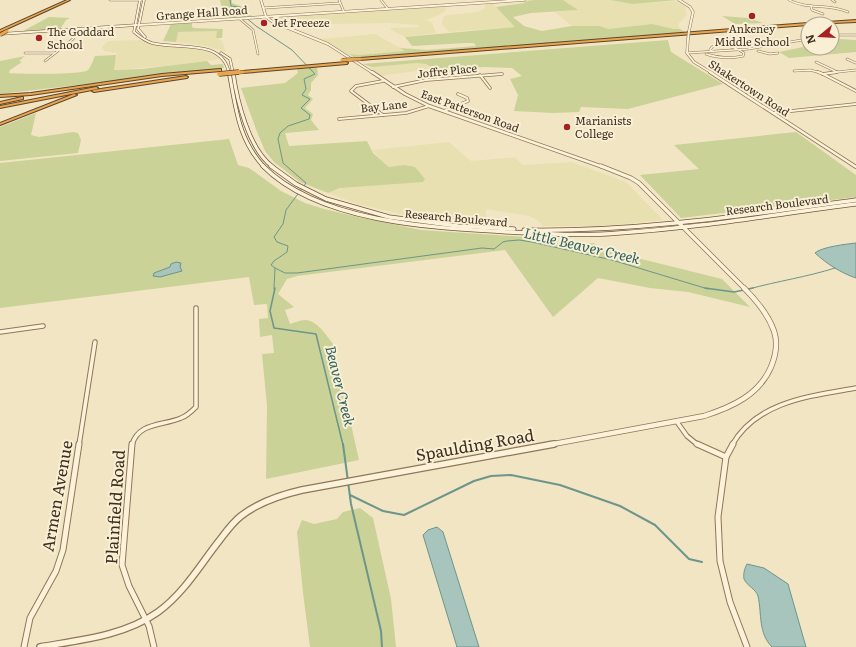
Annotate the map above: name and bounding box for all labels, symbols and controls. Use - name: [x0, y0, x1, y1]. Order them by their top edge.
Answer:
- street label: Grange Hall Road: [156, 1, 249, 23]
- marker: Ankeney Middle School: [747, 11, 757, 21]
- place label: Jet Freeeze: [272, 14, 330, 30]
- north arrow: [800, 16, 840, 56]
- marker: Jet Freeeze: [259, 18, 269, 28]
- place label: Ankeney Middle School: [714, 20, 790, 49]
- place label: The Goddard School: [47, 23, 114, 52]
- marker: The Goddard School: [34, 33, 44, 43]
- text: N: [801, 33, 819, 46]
- street label: Shakertown Road: [706, 55, 793, 119]
- street label: Joffre Place: [416, 59, 478, 81]
- street label: East Patterson Road: [419, 85, 522, 135]
- street label: Bay Lane: [360, 95, 408, 115]
- place label: Marianists College: [575, 112, 631, 141]
- marker: Marianists College: [562, 122, 572, 132]
- street label: Research Boulevard: [725, 190, 829, 218]
- street label: Research Boulevard: [404, 205, 509, 230]
- water label: Little Beaver Creek: [522, 222, 642, 268]
- water label: Beaver Creek: [321, 343, 361, 428]
- street label: Spaulding Road: [414, 422, 536, 466]
- street label: Armen Avenue: [34, 438, 78, 553]
- street label: Plainfield Road: [98, 449, 130, 565]

